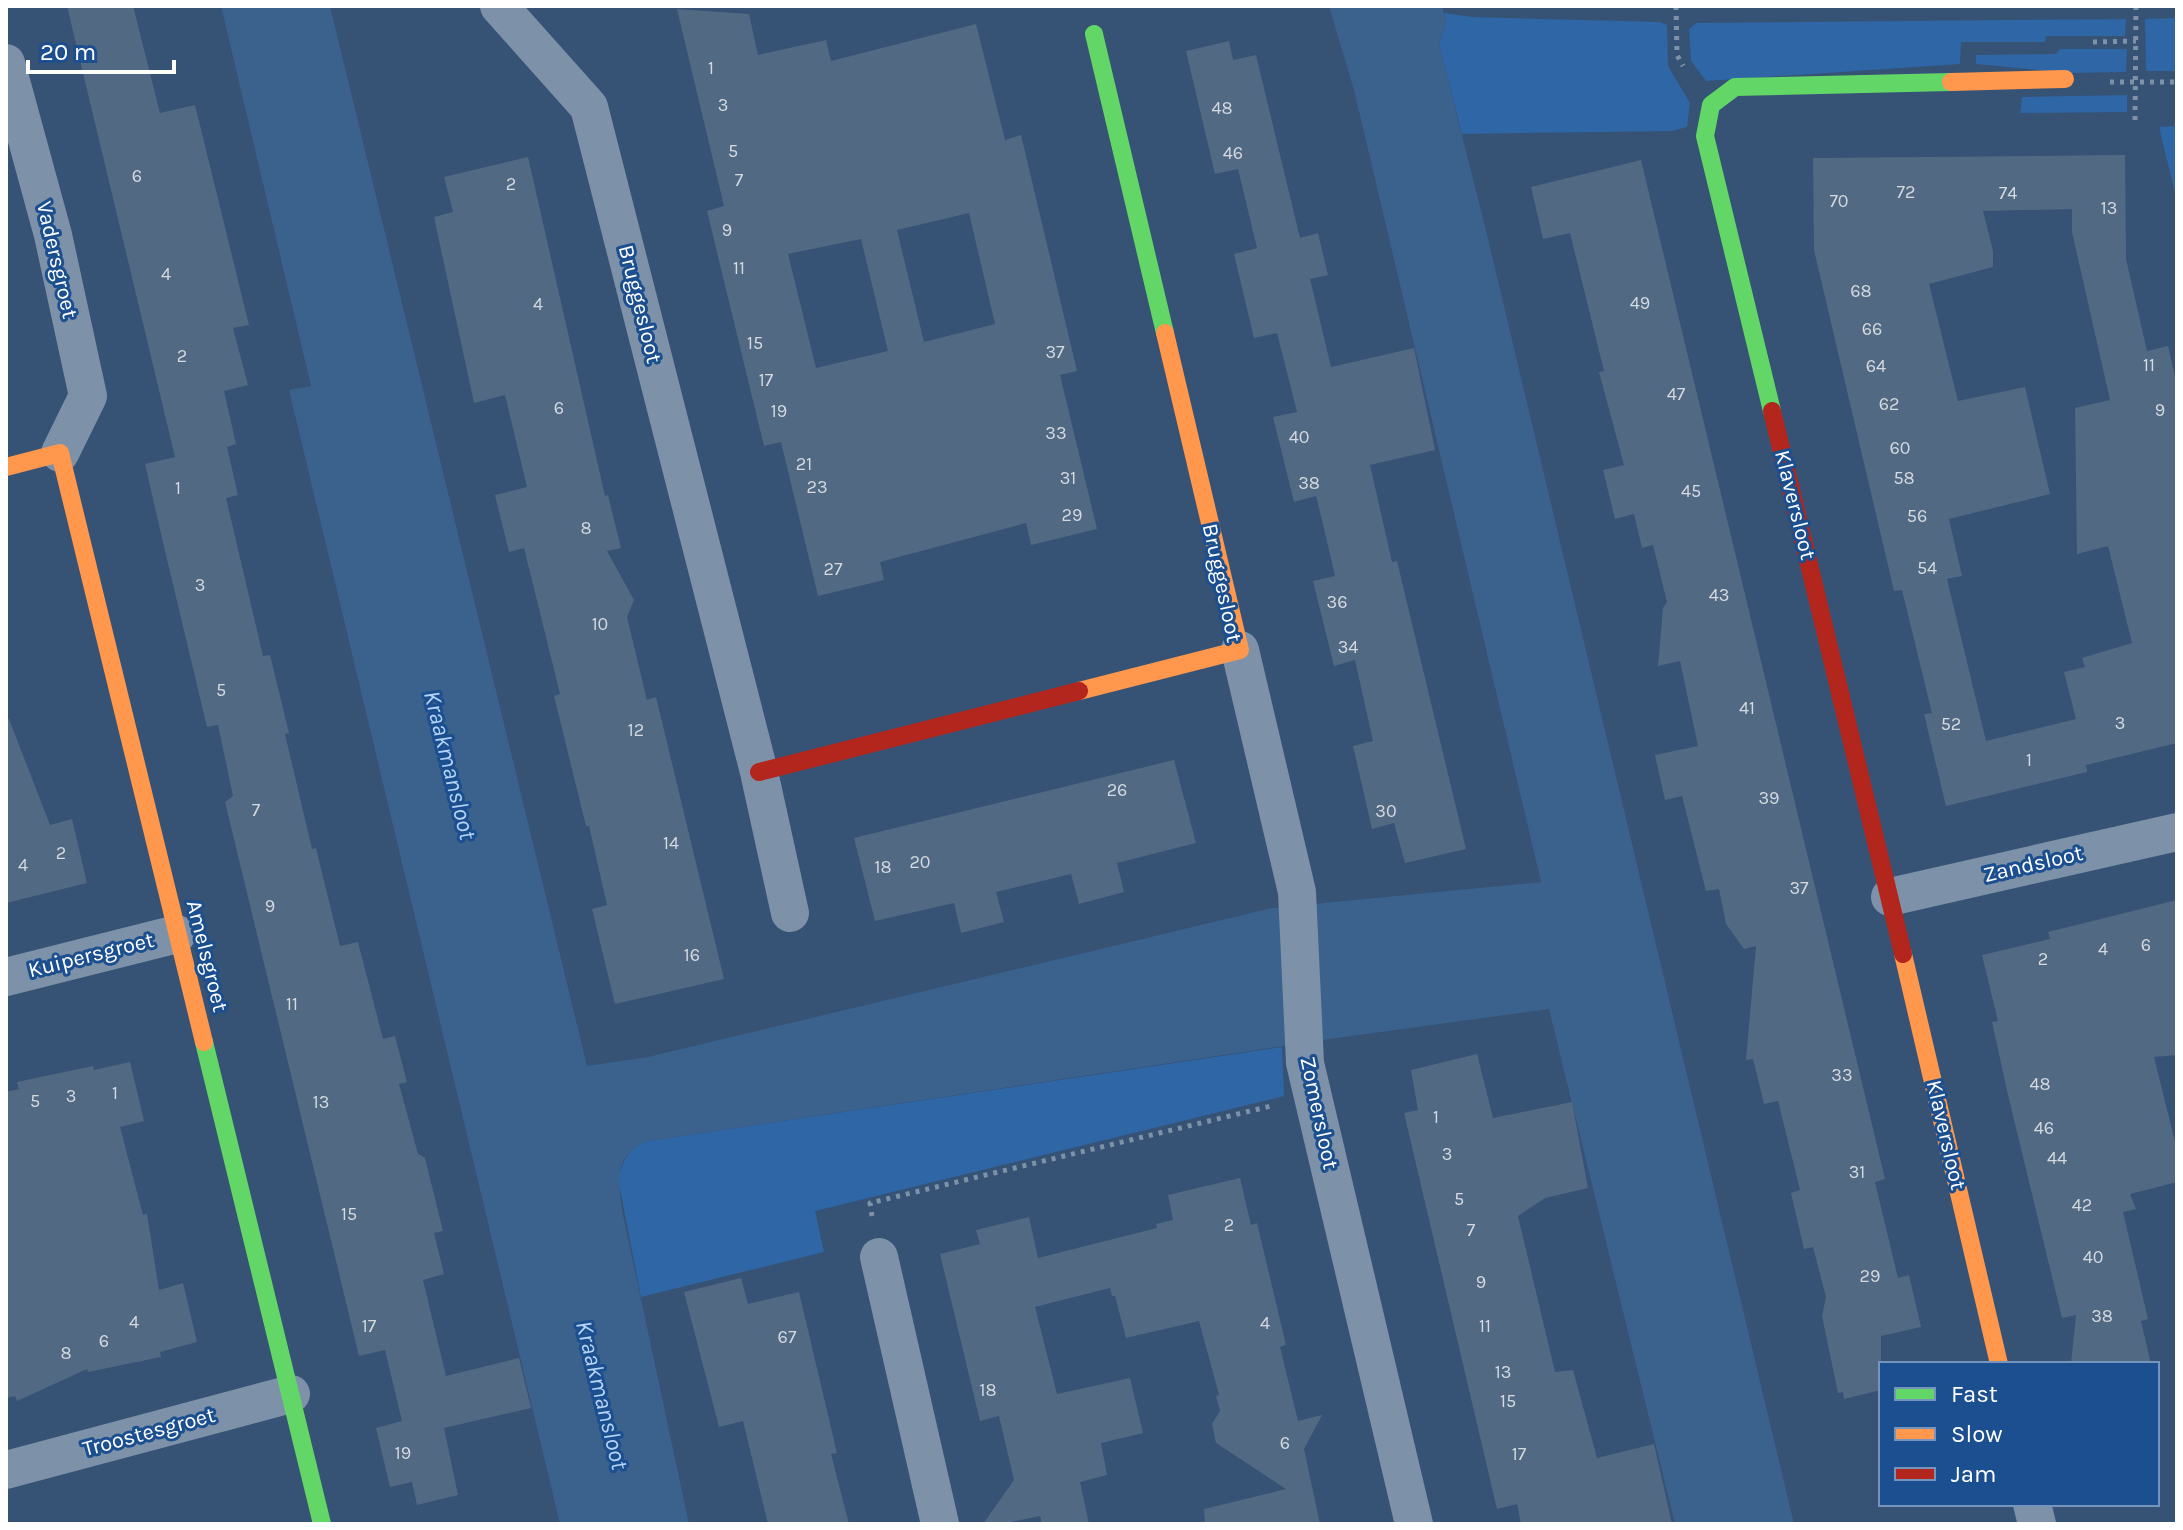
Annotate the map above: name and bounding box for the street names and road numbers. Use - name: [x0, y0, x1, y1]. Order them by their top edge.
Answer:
- street label: Vadersgroet: [31, 199, 83, 321]
- street label: Bruggesloot: [613, 242, 667, 366]
- street label: Klaversloot: [1769, 448, 1821, 562]
- street label: Bruggesloot: [1197, 521, 1247, 645]
- street label: Zandsloot: [1981, 840, 2085, 888]
- street label: Amelsgroet: [181, 897, 233, 1015]
- street label: Kuipersgroet: [25, 927, 157, 983]
- street label: Zomersloot: [1294, 1054, 1344, 1172]
- street label: Klaversloot: [1921, 1078, 1971, 1192]
- street label: Troostesgroet: [80, 1402, 218, 1462]

